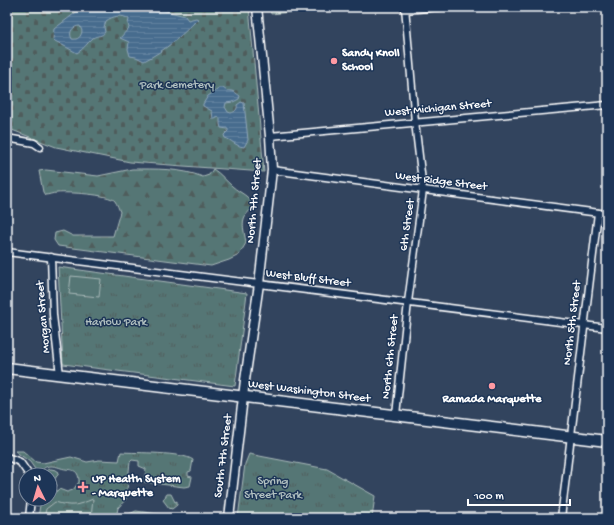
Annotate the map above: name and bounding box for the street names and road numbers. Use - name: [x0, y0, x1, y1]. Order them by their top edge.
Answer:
- street label: West Michigan Street: [384, 97, 493, 121]
- street label: North 7th Street: [244, 157, 266, 244]
- street label: West Ridge Street: [394, 169, 489, 195]
- street label: 6th Street: [397, 197, 419, 252]
- street label: West Bluff Street: [265, 267, 352, 291]
- street label: Morgan Street: [34, 279, 54, 354]
- street label: North 5th Street: [561, 279, 585, 366]
- street label: North 6th Street: [380, 313, 403, 400]
- street label: West Washington Street: [247, 378, 372, 407]
- street label: South 7th Street: [212, 412, 236, 499]

